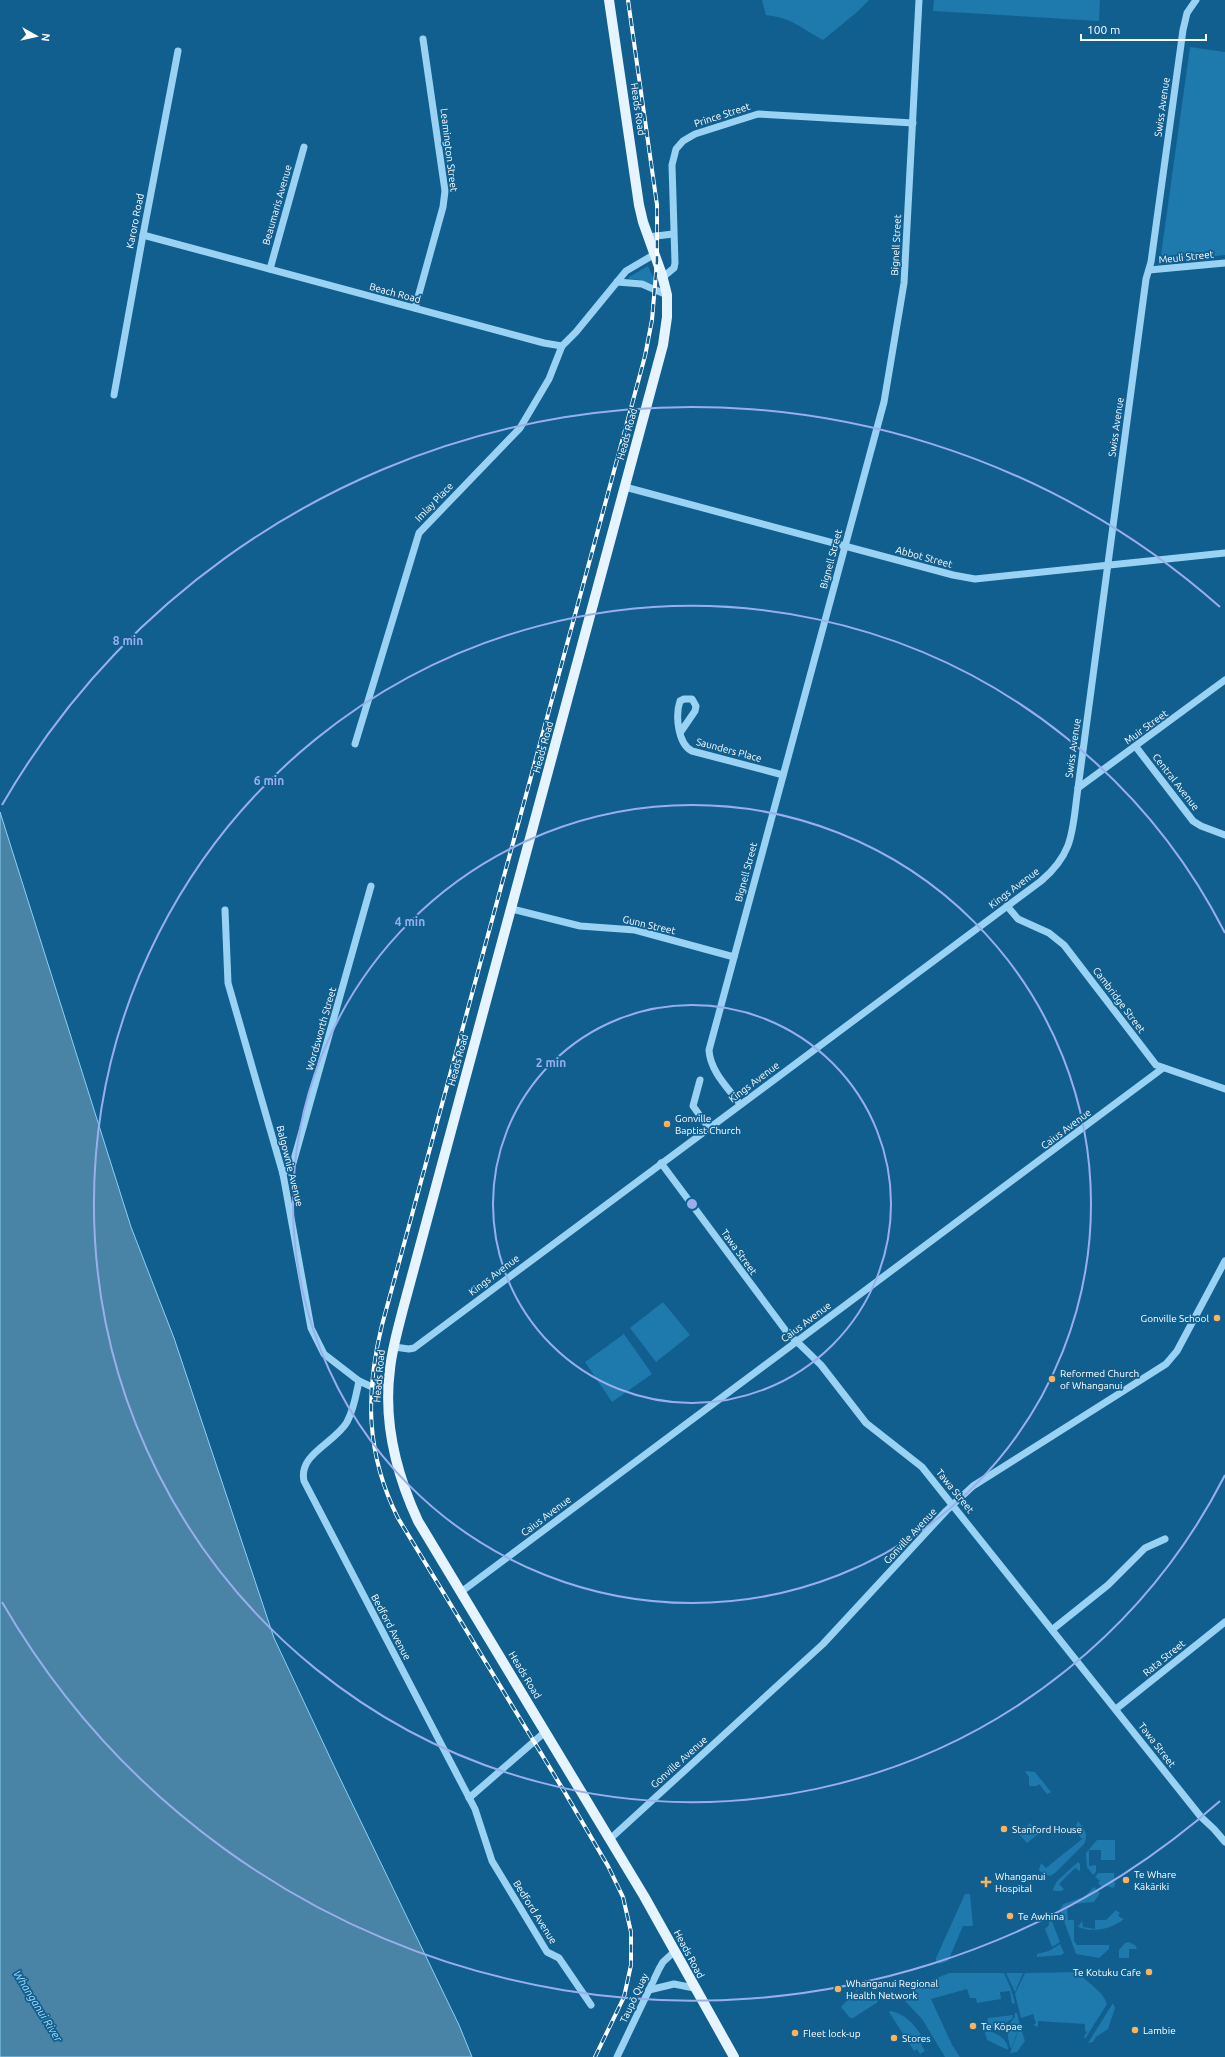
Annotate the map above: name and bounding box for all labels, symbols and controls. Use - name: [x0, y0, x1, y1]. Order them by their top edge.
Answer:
- north arrow: [16, 16, 56, 56]
- scale bar: [1081, 16, 1206, 42]
- text: 100 m: [1087, 23, 1120, 36]
- text: N: [39, 32, 52, 42]
- street label: Swiss Avenue: [1152, 76, 1172, 138]
- street label: Heads Road: [629, 82, 647, 136]
- street label: Prince Street: [693, 101, 751, 129]
- street label: Leamington Street: [438, 108, 460, 192]
- street label: Beaumaris Avenue: [260, 164, 294, 246]
- street label: Karoro Road: [124, 192, 146, 249]
- street label: Bignell Street: [889, 214, 903, 276]
- street label: Meuli Street: [1158, 249, 1214, 265]
- street label: Beach Road: [368, 281, 422, 305]
- street label: Swiss Avenue: [1106, 396, 1126, 458]
- street label: Heads Road: [615, 407, 639, 461]
- street label: Imlay Place: [413, 480, 455, 524]
- street label: Bignell Street: [818, 528, 844, 590]
- street label: Abbot Street: [894, 544, 954, 570]
- text: 8 min: [113, 634, 143, 647]
- street label: Muir Street: [1122, 708, 1170, 746]
- street label: Swiss Avenue: [1063, 717, 1083, 779]
- street label: Heads Road: [531, 720, 555, 774]
- street label: Saunders Place: [695, 736, 763, 764]
- street label: Central Avenue: [1150, 752, 1202, 812]
- text: 6 min: [254, 774, 284, 787]
- street label: Bignell Street: [733, 841, 759, 903]
- street label: Kings Avenue: [987, 865, 1041, 911]
- street label: Gunn Street: [621, 914, 677, 936]
- text: 4 min: [395, 915, 425, 928]
- street label: Cambridge Street: [1091, 965, 1147, 1035]
- street label: Wordsworth Street: [304, 986, 338, 1072]
- street label: Heads Road: [446, 1033, 470, 1087]
- text: 2 min: [536, 1056, 566, 1069]
- street label: Kings Avenue: [727, 1059, 781, 1105]
- street label: Caius Avenue: [1039, 1107, 1093, 1151]
- place label: Gonville Baptist Church: [675, 1113, 741, 1136]
- marker: Gonville Baptist Church: [662, 1119, 672, 1129]
- street label: Balgownie Avenue: [275, 1124, 305, 1208]
- centre of rings: [685, 1197, 699, 1211]
- street label: Tawa Street: [719, 1227, 759, 1277]
- street label: Kings Avenue: [467, 1252, 521, 1298]
- street label: Caius Avenue: [779, 1300, 833, 1344]
- place label: Gonville School: [1141, 1313, 1209, 1324]
- marker: Gonville School: [1212, 1313, 1222, 1323]
- street label: Heads Road: [371, 1349, 387, 1403]
- place label: Reformed Church of Whanganui: [1060, 1368, 1139, 1391]
- marker: Reformed Church of Whanganui: [1047, 1374, 1057, 1384]
- street label: Tawa Street: [934, 1467, 976, 1515]
- street label: Caius Avenue: [519, 1494, 573, 1538]
- street label: Gonville Avenue: [881, 1506, 939, 1566]
- street label: Bedford Avenue: [369, 1592, 413, 1662]
- street label: Rata Street: [1141, 1638, 1187, 1678]
- street label: Heads Road: [507, 1649, 543, 1701]
- street label: Tawa Street: [1136, 1721, 1178, 1769]
- street label: Gonville Avenue: [648, 1734, 710, 1790]
- marker: Stanford House: [999, 1824, 1009, 1834]
- place label: Stanford House: [1012, 1824, 1082, 1835]
- place label: Te Whare Kākāriki: [1134, 1869, 1176, 1892]
- place label: Whanganui Hospital: [995, 1871, 1046, 1894]
- marker: Te Whare Kākāriki: [1121, 1875, 1131, 1885]
- marker: Whanganui Hospital: [980, 1876, 992, 1888]
- street label: Bedford Avenue: [511, 1878, 559, 1946]
- marker: Te Awhina: [1005, 1911, 1015, 1921]
- place label: Te Awhina: [1018, 1911, 1064, 1922]
- street label: Heads Road: [672, 1928, 706, 1980]
- place label: Te Kotuku Cafe: [1073, 1967, 1141, 1978]
- marker: Te Kotuku Cafe: [1144, 1967, 1154, 1977]
- water label: Whanganui River: [11, 1968, 65, 2044]
- street label: Taupō Quay: [618, 1971, 650, 2025]
- place label: Whanganui Regional Health Network: [846, 1978, 938, 2001]
- marker: Whanganui Regional Health Network: [833, 1984, 843, 1994]
- marker: Te Kōpae: [968, 2021, 978, 2031]
- place label: Te Kōpae: [981, 2021, 1022, 2032]
- marker: Lambie: [1130, 2025, 1140, 2035]
- place label: Lambie: [1143, 2025, 1176, 2036]
- marker: Fleet lock-up: [790, 2028, 800, 2038]
- place label: Fleet lock-up: [803, 2028, 861, 2039]
- marker: Stores: [889, 2033, 899, 2043]
- place label: Stores: [902, 2033, 931, 2044]

